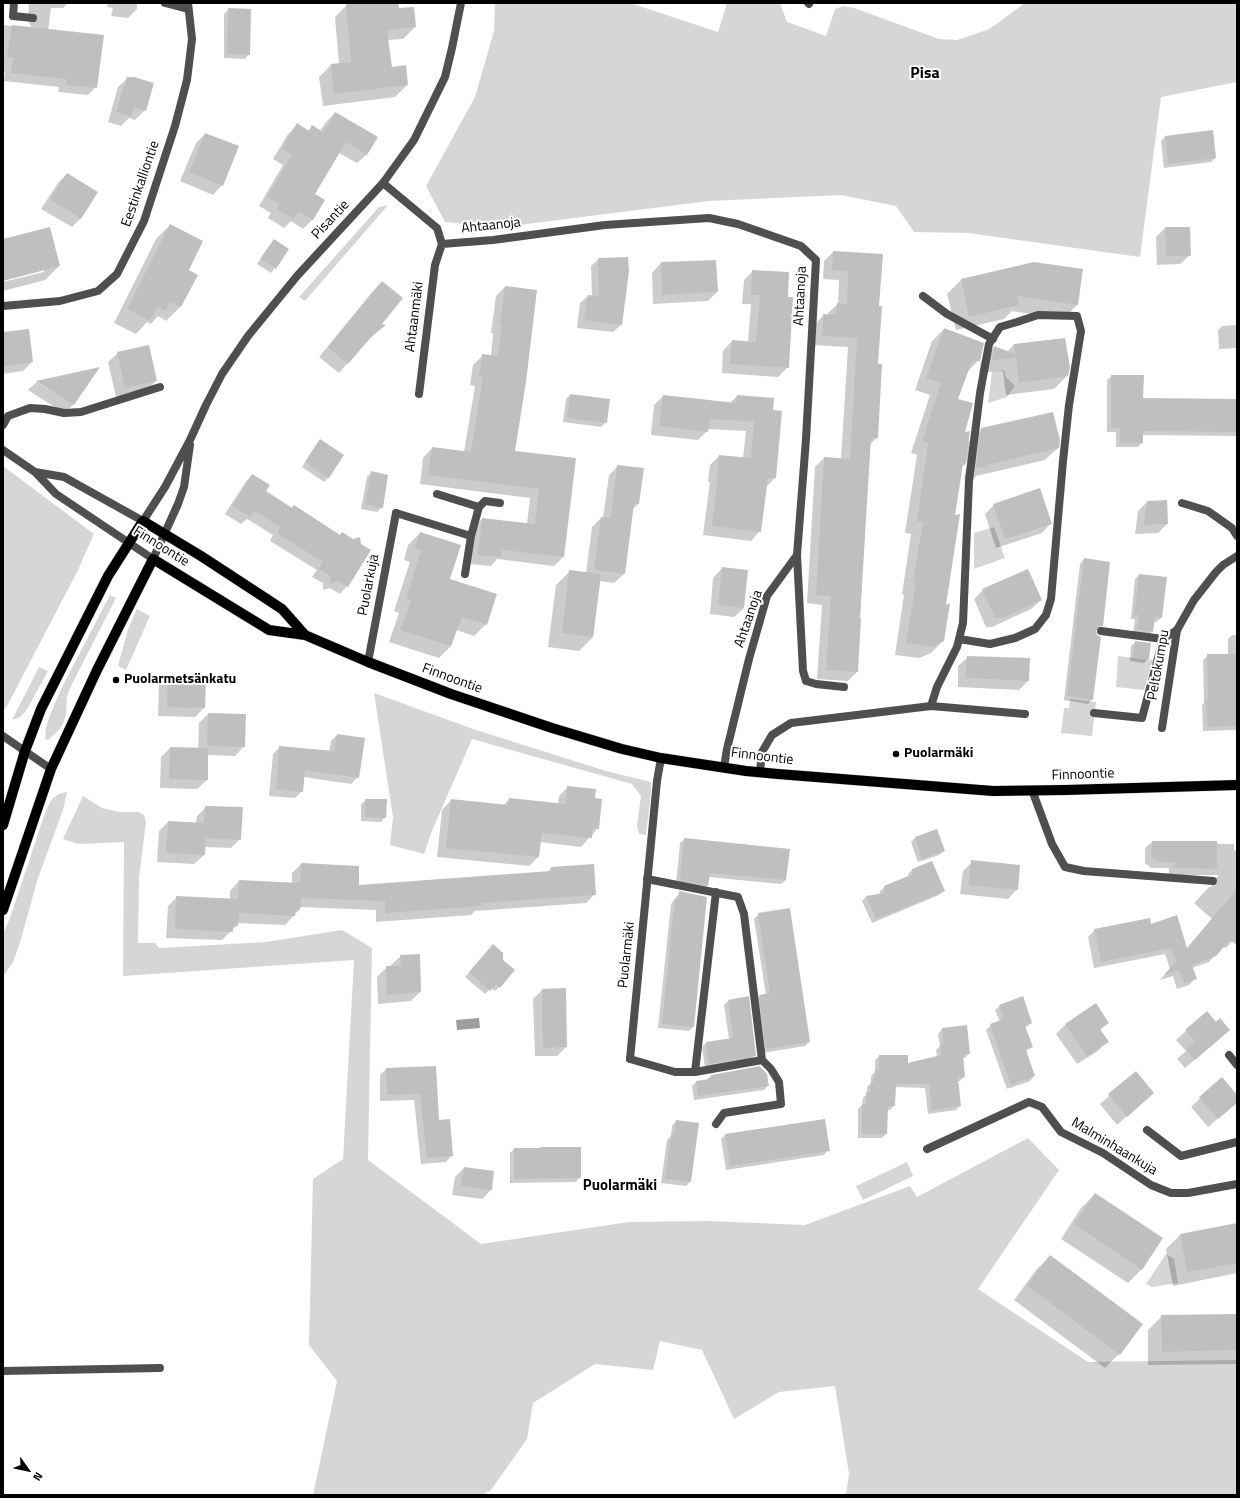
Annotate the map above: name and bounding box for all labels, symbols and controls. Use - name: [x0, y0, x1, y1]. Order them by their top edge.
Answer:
- district label: Pisa: [910, 64, 940, 84]
- street label: Eestinkalliontie: [118, 139, 164, 229]
- street label: Pisantie: [309, 197, 353, 243]
- street label: Ahtaanoja: [460, 215, 522, 237]
- street label: Ahtaanoja: [791, 266, 811, 326]
- street label: Ahtaanmäki: [402, 281, 428, 353]
- street label: Finnoontie: [130, 523, 192, 571]
- street label: Puolarkuja: [355, 553, 383, 617]
- street label: Ahtaanoja: [731, 588, 767, 650]
- street label: Peltokumpu: [1145, 628, 1173, 702]
- street label: Finnoontie: [420, 660, 484, 698]
- place label: Puolarmetsänkatu: [124, 672, 236, 688]
- marker: Puolarmetsänkatu: [111, 675, 121, 685]
- street label: Finnoontie: [730, 745, 794, 769]
- place label: Puolarmäki: [904, 746, 973, 762]
- marker: Puolarmäki: [891, 749, 901, 759]
- street label: Finnoontie: [1051, 766, 1115, 784]
- street label: Puolarmäki: [615, 921, 639, 989]
- street label: Malminhaankuja: [1068, 1115, 1160, 1179]
- district label: Puolarmäki: [583, 1177, 657, 1195]
- north arrow: [8, 1450, 48, 1490]
- text: N: [29, 1469, 47, 1484]

